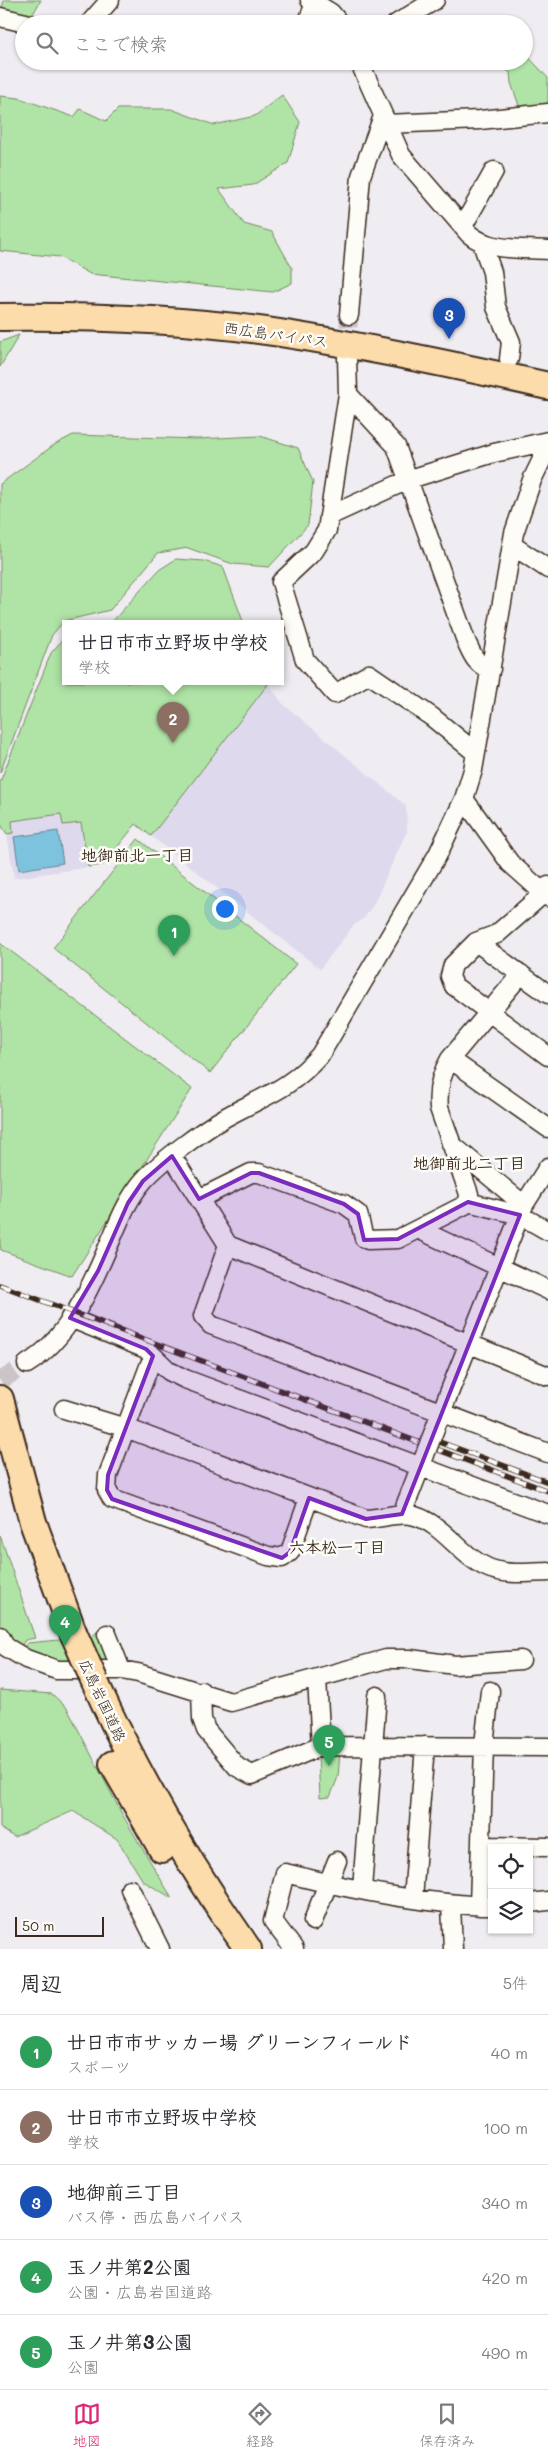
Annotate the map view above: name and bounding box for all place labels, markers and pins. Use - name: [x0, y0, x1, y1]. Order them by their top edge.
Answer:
- pin: 3: [433, 298, 465, 339]
- pin: 2: [157, 702, 189, 743]
- pin: 1: [158, 915, 190, 956]
- pin: 4: [49, 1605, 81, 1646]
- pin: 5: [313, 1725, 345, 1766]

